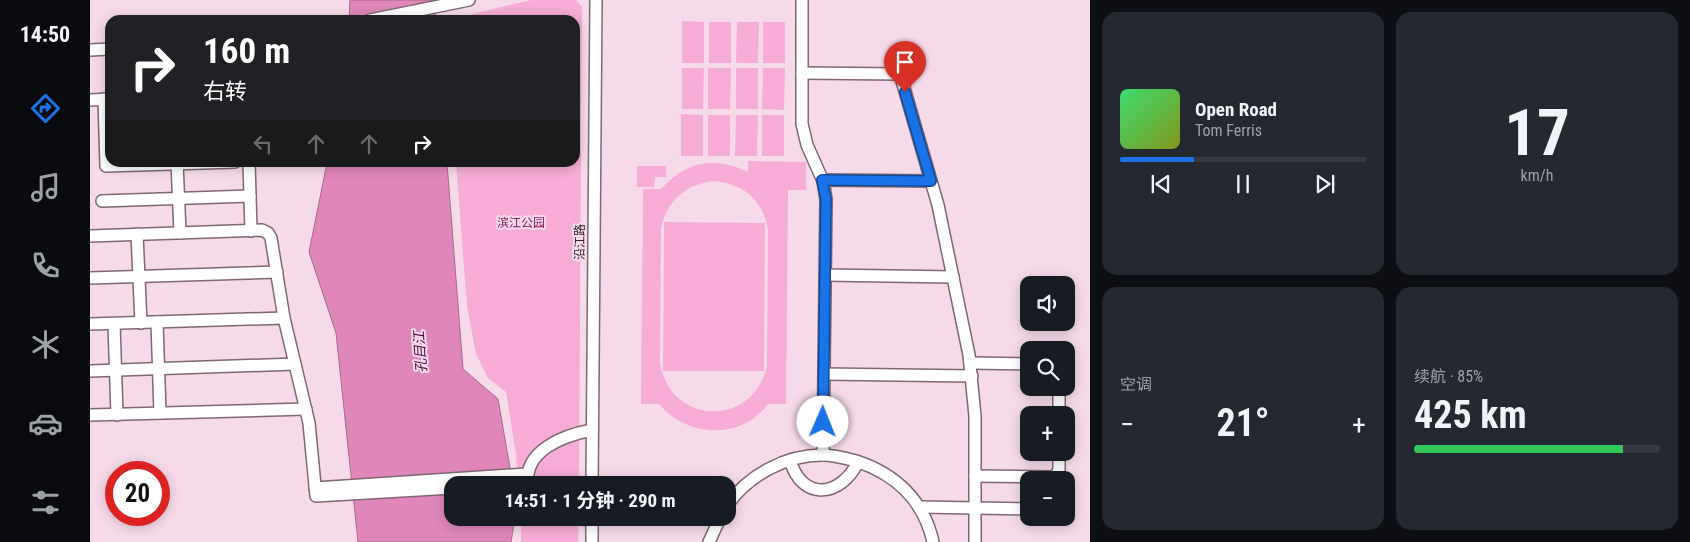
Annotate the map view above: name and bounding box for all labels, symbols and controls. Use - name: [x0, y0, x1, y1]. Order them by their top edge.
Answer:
- text: 14:50: [20, 22, 70, 47]
- text: 160 m: [203, 31, 290, 72]
- icon: right: [120, 35, 185, 100]
- pin: [884, 41, 926, 92]
- icon: arrive: [891, 48, 919, 76]
- text: 右转: [203, 79, 247, 104]
- icon: directions: [28, 91, 63, 126]
- text: 17: [1504, 95, 1570, 171]
- text: Open Road: [1195, 98, 1277, 121]
- text: Tom Ferris: [1195, 121, 1262, 140]
- icon: left: [249, 130, 277, 158]
- icon: ahead: [302, 130, 330, 158]
- icon: ahead: [355, 130, 383, 158]
- icon: right: [408, 130, 436, 158]
- text: km/h: [1521, 166, 1553, 185]
- icon: music: [28, 170, 63, 205]
- icon: previous: [1147, 170, 1175, 198]
- icon: pause: [1229, 170, 1257, 198]
- icon: next: [1311, 170, 1339, 198]
- park label: 滨江公园: [497, 216, 545, 230]
- street label: 沿江路: [573, 224, 587, 260]
- icon: phone: [28, 248, 63, 283]
- map controls: [1020, 276, 1075, 526]
- button: sound: [1020, 276, 1075, 331]
- icon: climate: [28, 327, 63, 362]
- water label: 孔目江: [410, 328, 429, 374]
- button: search: [1020, 341, 1075, 396]
- text: 续航 · 85%: [1414, 367, 1483, 386]
- text: 空调: [1120, 375, 1152, 394]
- text: 425 km: [1414, 393, 1527, 437]
- position arrow: [796, 395, 848, 447]
- text: 21°: [1216, 401, 1270, 445]
- icon: car: [28, 406, 63, 441]
- button: +: [1020, 406, 1075, 461]
- text: −: [1120, 408, 1134, 441]
- text: +: [1352, 408, 1366, 441]
- speed limit sign: 20: [105, 461, 170, 526]
- button: −: [1020, 471, 1075, 526]
- icon: filters: [28, 485, 63, 520]
- text: 14:51 · 1 分钟 · 290 m: [504, 489, 676, 512]

